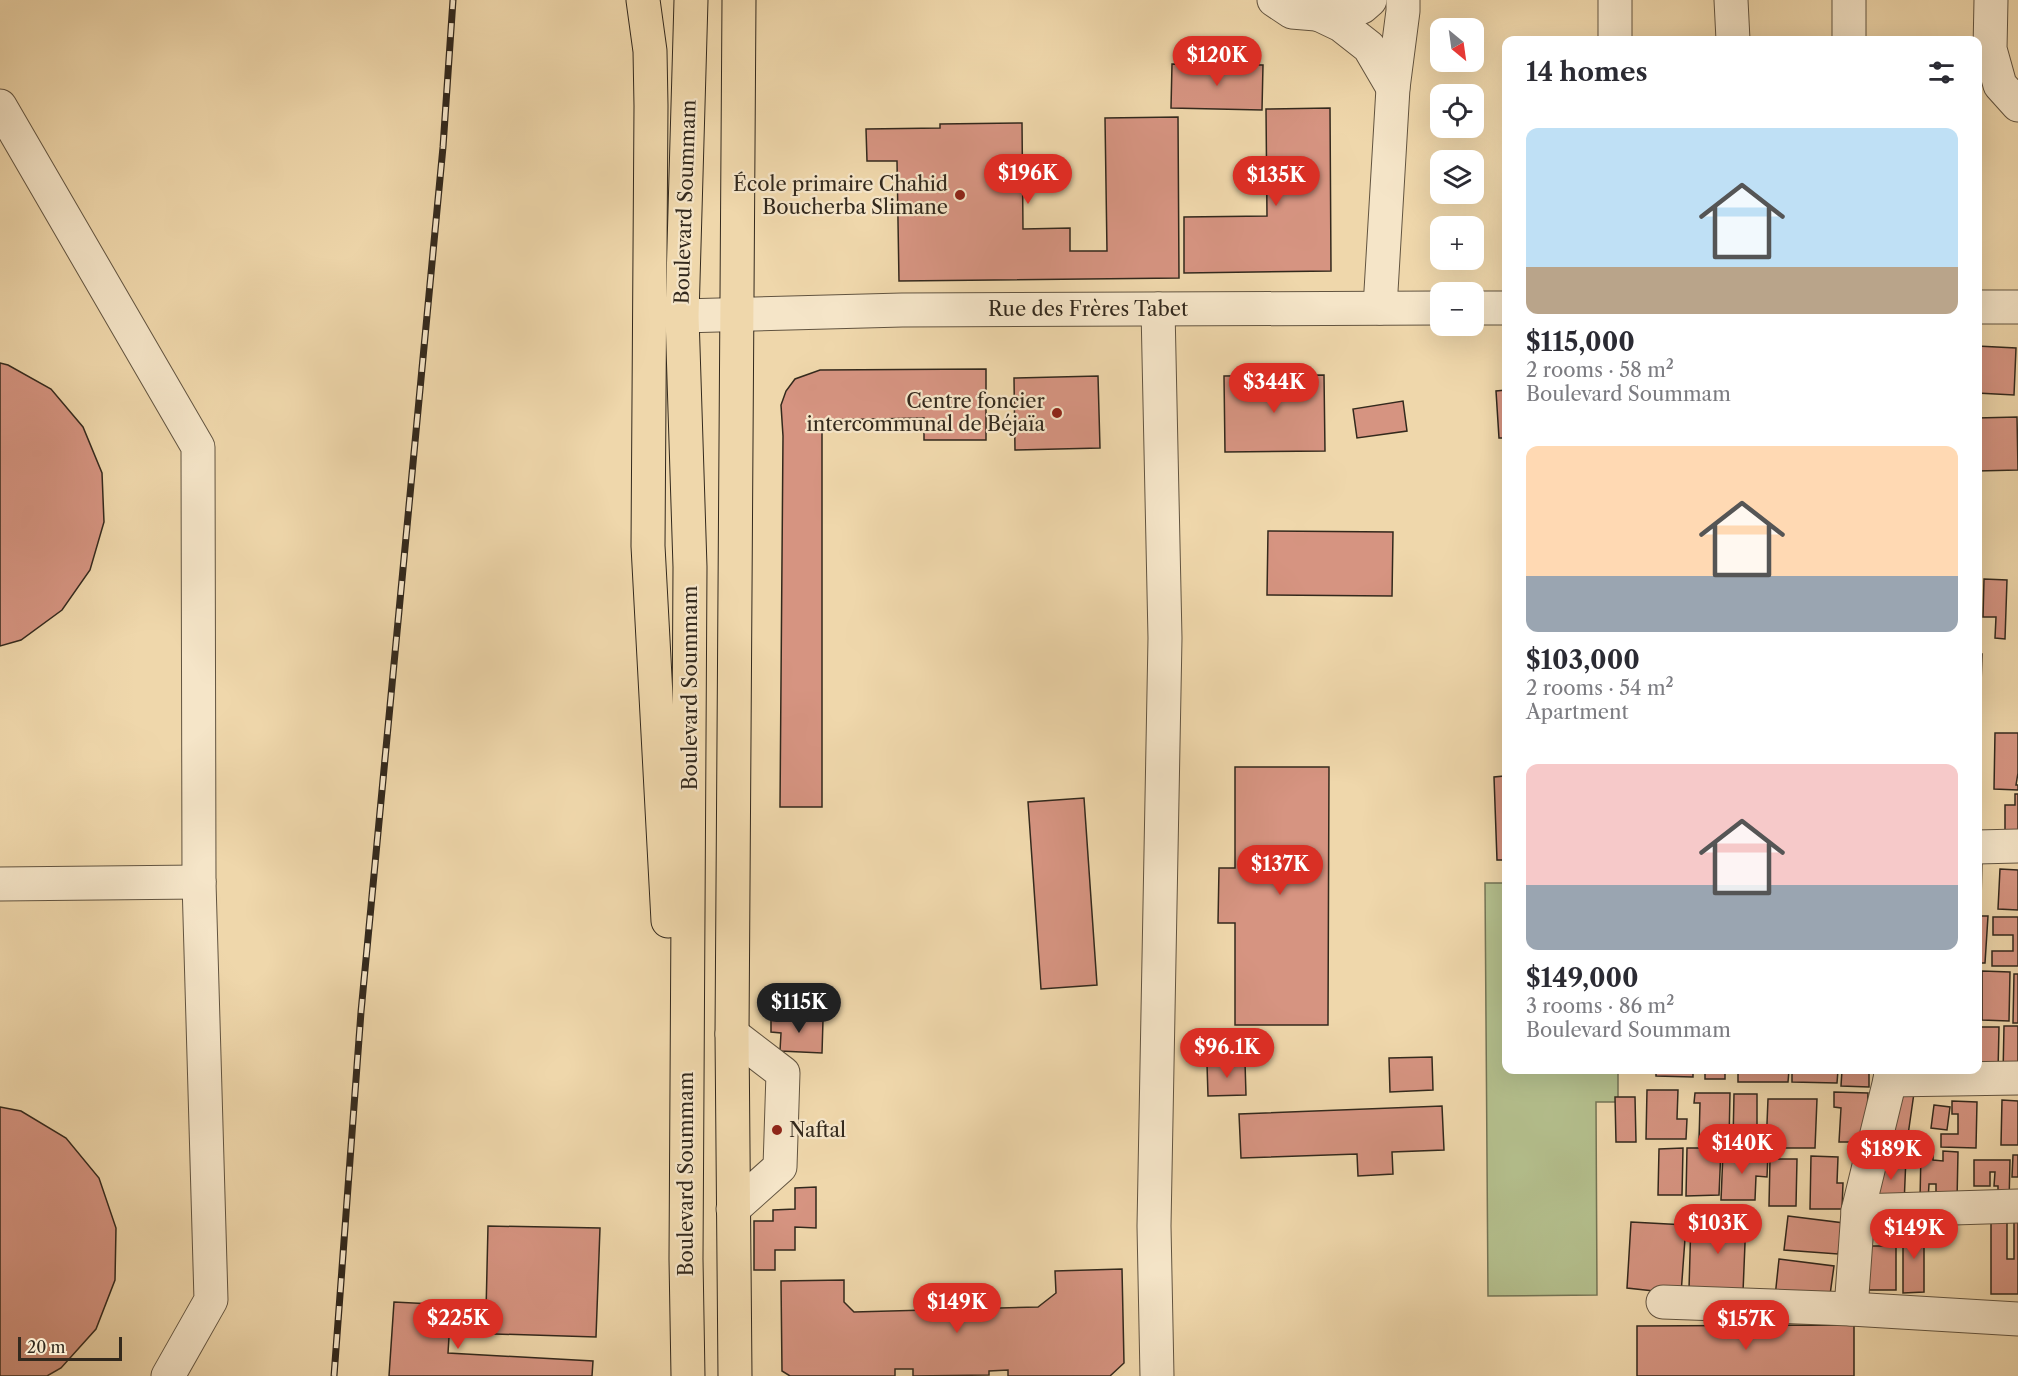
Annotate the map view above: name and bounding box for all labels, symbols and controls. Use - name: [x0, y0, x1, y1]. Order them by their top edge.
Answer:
- north arrow: [1430, 18, 1484, 72]
- map controls: [1430, 18, 1484, 336]
- pin: $120K: [1175, 36, 1259, 87]
- text: $120K: [1187, 43, 1247, 67]
- text: 14 homes: [1526, 56, 1648, 88]
- icon: filters: [1925, 56, 1958, 89]
- button: locate: [1430, 84, 1484, 138]
- street label: Boulevard Soummam: [669, 99, 701, 305]
- button: layers: [1430, 150, 1484, 204]
- pin: $196K: [986, 154, 1070, 205]
- pin: $135K: [1234, 156, 1318, 207]
- text: $196K: [998, 161, 1058, 185]
- text: $135K: [1247, 163, 1305, 187]
- icon: home: [1688, 167, 1796, 275]
- place label: École primaire Chahid Boucherba Slimane: [733, 171, 948, 219]
- marker: École primaire Chahid Boucherba Slimane: [953, 188, 967, 202]
- button: +: [1430, 216, 1484, 270]
- button: −: [1430, 282, 1484, 336]
- street label: Rue des Frères Tabet: [988, 297, 1188, 321]
- text: $115,000: [1526, 326, 1635, 358]
- text: 2 rooms · 58 m²: [1526, 358, 1674, 382]
- pin: $344K: [1232, 363, 1316, 414]
- text: $344K: [1243, 370, 1305, 394]
- text: Boulevard Soummam: [1526, 382, 1731, 406]
- place label: Centre foncier intercommunal de Béjaïa: [807, 389, 1046, 436]
- marker: Centre foncier intercommunal de Béjaïa: [1050, 406, 1064, 420]
- icon: home: [1688, 485, 1796, 593]
- street label: Boulevard Soummam: [678, 585, 702, 790]
- text: $103,000: [1526, 644, 1640, 676]
- text: 2 rooms · 54 m²: [1526, 676, 1674, 700]
- text: Apartment: [1526, 700, 1629, 724]
- icon: home: [1688, 803, 1796, 911]
- pin: $137K: [1238, 845, 1322, 896]
- text: $137K: [1251, 852, 1309, 876]
- text: $149,000: [1526, 962, 1639, 994]
- pin: $115K: [757, 983, 841, 1034]
- text: $115K: [771, 990, 827, 1014]
- text: 3 rooms · 86 m²: [1526, 994, 1674, 1018]
- text: Boulevard Soummam: [1526, 1018, 1731, 1042]
- pin: $96.1K: [1178, 1028, 1276, 1079]
- text: $96.1K: [1194, 1035, 1260, 1059]
- street label: Boulevard Soummam: [674, 1071, 698, 1276]
- place label: Naftal: [789, 1118, 846, 1142]
- marker: Naftal: [770, 1123, 784, 1137]
- pin: $140K: [1700, 1124, 1784, 1175]
- pin: $189K: [1849, 1130, 1933, 1181]
- text: $140K: [1712, 1131, 1772, 1155]
- text: $189K: [1861, 1137, 1921, 1161]
- pin: $103K: [1676, 1204, 1760, 1255]
- pin: $149K: [1872, 1209, 1956, 1260]
- text: $103K: [1688, 1211, 1748, 1235]
- text: $149K: [1884, 1216, 1944, 1240]
- pin: $149K: [915, 1283, 999, 1334]
- text: $149K: [927, 1290, 987, 1314]
- pin: $225K: [416, 1299, 500, 1350]
- pin: $157K: [1704, 1300, 1788, 1351]
- text: $225K: [427, 1306, 489, 1330]
- text: $157K: [1717, 1307, 1775, 1331]
- scale bar: [18, 1334, 122, 1362]
- text: 20 m: [27, 1337, 66, 1357]

